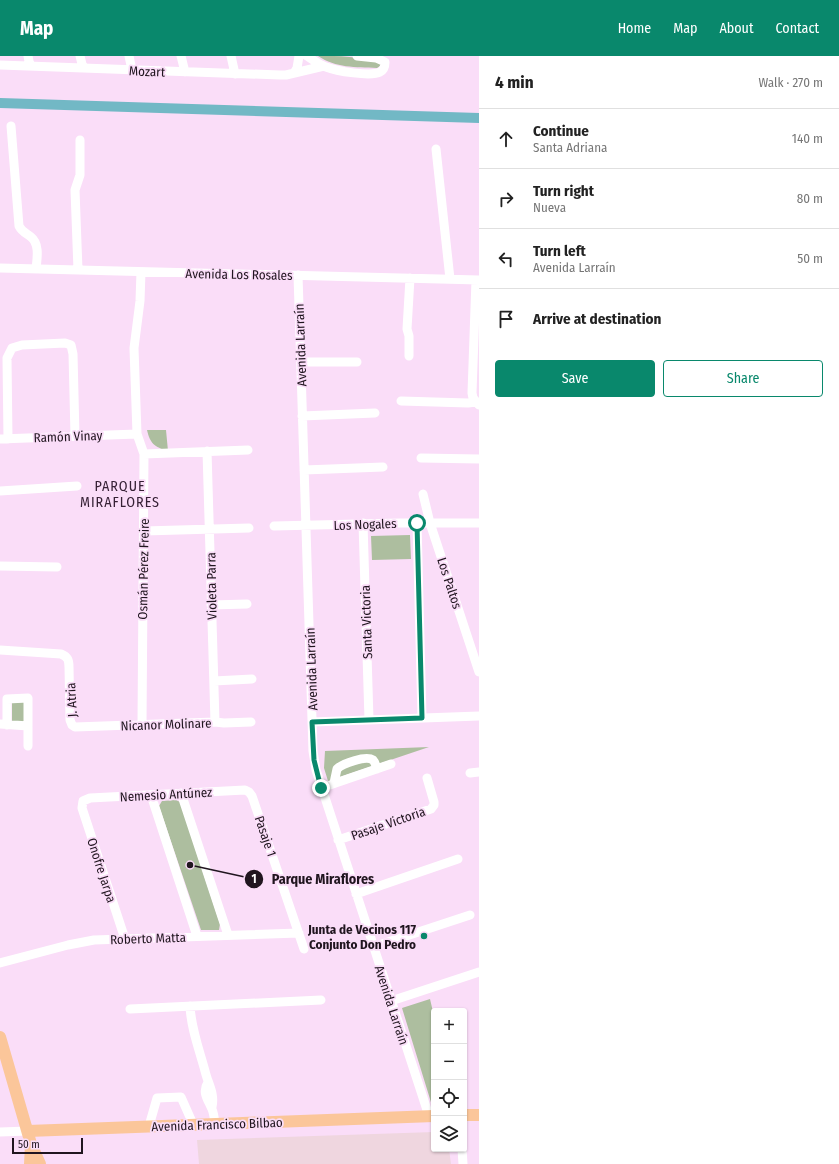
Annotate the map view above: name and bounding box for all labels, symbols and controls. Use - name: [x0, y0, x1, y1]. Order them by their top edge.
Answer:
- text: Map: [20, 17, 53, 40]
- text: Home: [618, 20, 651, 37]
- text: Map: [673, 20, 697, 37]
- text: About: [719, 20, 754, 37]
- text: Contact: [776, 20, 819, 37]
- street label: Mozart: [129, 63, 166, 80]
- text: 4 min: [495, 72, 534, 93]
- text: Walk · 270 m: [758, 75, 823, 90]
- text: Continue: [533, 122, 589, 140]
- icon: ahead: [495, 128, 517, 150]
- text: 140 m: [792, 131, 823, 146]
- text: Santa Adriana: [533, 140, 607, 155]
- text: Turn right: [533, 182, 594, 200]
- icon: right: [495, 188, 517, 210]
- text: 80 m: [797, 191, 823, 206]
- text: Nueva: [533, 200, 566, 215]
- text: Turn left: [533, 242, 586, 260]
- icon: left: [495, 248, 517, 270]
- text: 50 m: [797, 251, 823, 266]
- text: Avenida Larraín: [533, 260, 616, 275]
- street label: Avenida Los Rosales: [185, 266, 293, 283]
- street label: Avenida Larraín: [292, 303, 309, 387]
- icon: arrive: [495, 308, 517, 330]
- text: Arrive at destination: [533, 310, 661, 328]
- button: Save: [495, 360, 655, 397]
- button: Share: [663, 360, 823, 397]
- street label: Ramón Vinay: [33, 428, 103, 445]
- district label: PARQUE MIRAFLORES: [80, 478, 160, 511]
- route start: [408, 514, 426, 532]
- street label: Los Nogales: [333, 516, 397, 533]
- street label: Osmán Pérez Freire: [135, 518, 152, 620]
- street label: Violeta Parra: [203, 552, 220, 620]
- street label: Los Paltos: [434, 556, 465, 611]
- street label: Santa Victoria: [358, 585, 375, 659]
- street label: Avenida Larraín: [303, 627, 320, 711]
- street label: J. Atria: [63, 682, 80, 718]
- street label: Nicanor Molinare: [120, 715, 212, 734]
- route end: [312, 779, 330, 797]
- street label: Nemesio Antúnez: [119, 785, 213, 804]
- street label: Pasaje Victoria: [349, 804, 427, 843]
- street label: Pasaje 1: [252, 814, 279, 858]
- street label: Onofre Jarpa: [84, 836, 119, 904]
- callout: Parque Miraflores: [244, 866, 382, 892]
- text: Parque Miraflores: [272, 871, 374, 888]
- text: 1: [251, 872, 257, 886]
- place label: Junta de Vecinos 117 Conjunto Don Pedro: [307, 922, 416, 952]
- street label: Roberto Matta: [110, 930, 186, 947]
- marker: Junta de Vecinos 117 Conjunto Don Pedro: [419, 931, 429, 941]
- street label: Avenida Larraín: [372, 963, 411, 1047]
- map controls: [431, 1008, 467, 1152]
- button: +: [431, 1008, 467, 1044]
- button: −: [431, 1044, 467, 1080]
- button: locate: [431, 1080, 467, 1116]
- street label: Avenida Francisco Bilbao: [151, 1115, 283, 1134]
- button: layers: [431, 1116, 467, 1152]
- scale bar: [12, 1136, 83, 1155]
- text: 50 m: [18, 1138, 40, 1151]

